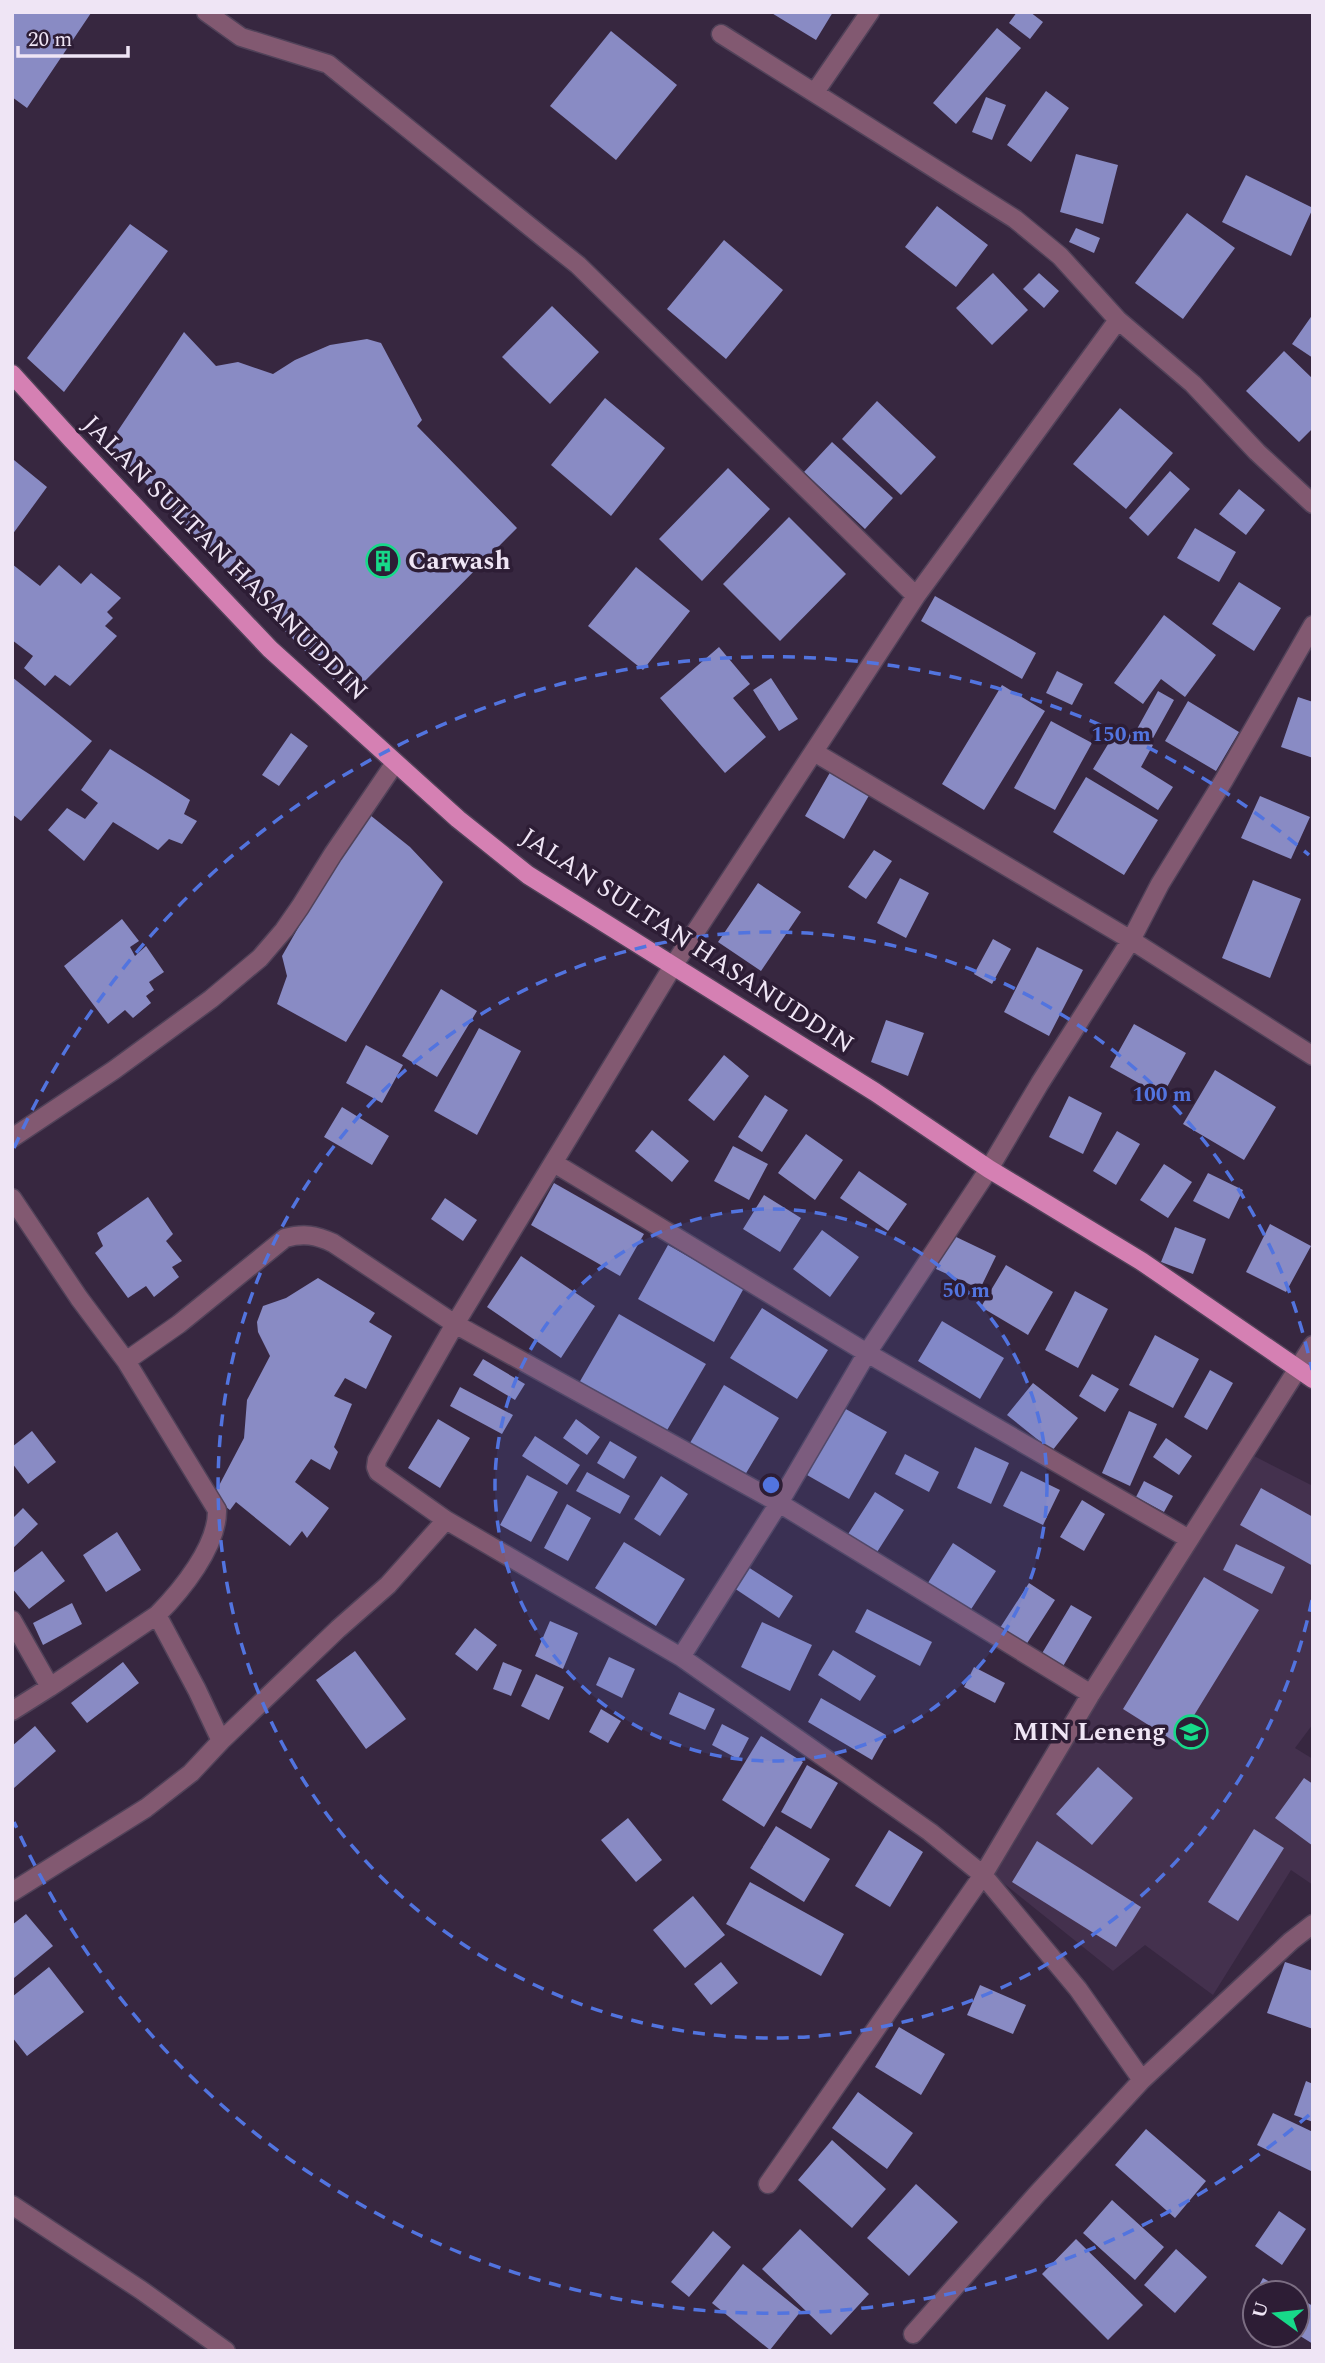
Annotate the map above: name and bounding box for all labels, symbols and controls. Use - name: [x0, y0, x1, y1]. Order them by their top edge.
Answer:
- scale bar: [18, 14, 128, 58]
- text: 20 m: [28, 24, 72, 56]
- street label: JALAN SULTAN HASANUDDIN: [73, 406, 377, 710]
- place label: Carwash: [408, 541, 511, 581]
- building icon: Carwash: [364, 542, 402, 580]
- text: 150 m: [1091, 719, 1151, 751]
- street label: JALAN SULTAN HASANUDDIN: [512, 818, 862, 1064]
- text: 100 m: [1132, 1079, 1192, 1111]
- text: 50 m: [942, 1275, 990, 1307]
- centre of rings: [759, 1473, 783, 1497]
- place label: MIN Leneng: [1013, 1712, 1166, 1752]
- school or university icon: MIN Leneng: [1172, 1713, 1210, 1751]
- north arrow: [1241, 2279, 1311, 2349]
- text: U: [1245, 2298, 1277, 2321]

